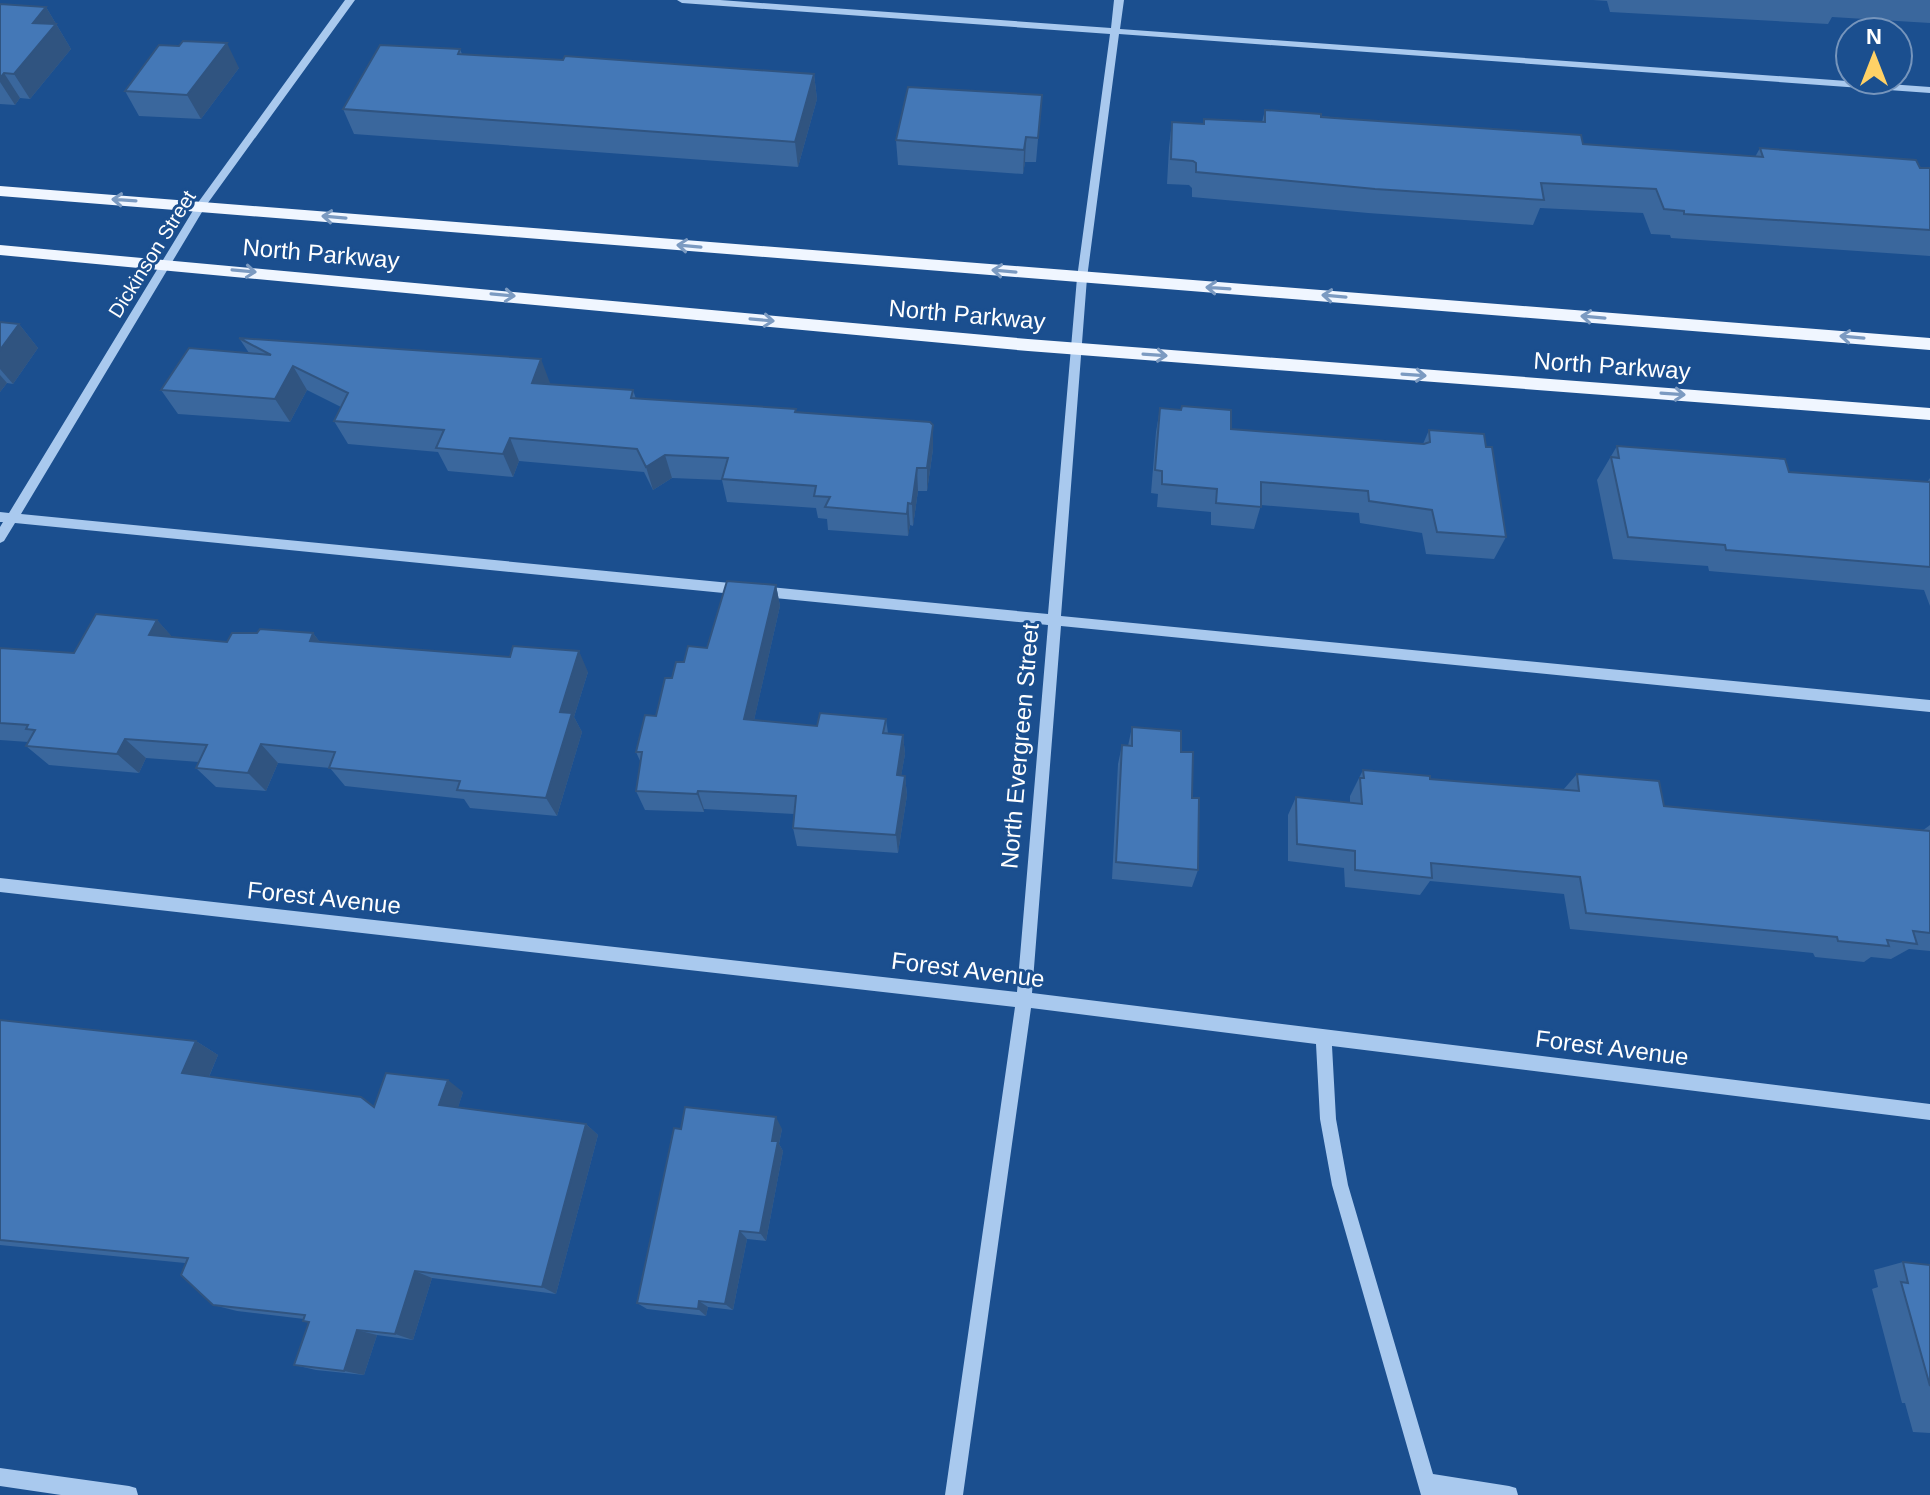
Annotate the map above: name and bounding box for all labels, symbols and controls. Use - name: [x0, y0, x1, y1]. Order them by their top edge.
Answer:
- north arrow: [1834, 16, 1914, 96]
- text: N: [1866, 24, 1882, 49]
- street label: Dickinson Street: [104, 186, 200, 322]
- one-way arrow: [111, 192, 138, 207]
- one-way arrow: [321, 209, 348, 224]
- street label: North Parkway: [241, 233, 401, 274]
- one-way arrow: [676, 238, 703, 253]
- one-way arrow: [991, 263, 1018, 278]
- one-way arrow: [230, 264, 257, 279]
- one-way arrow: [1205, 280, 1232, 295]
- one-way arrow: [489, 288, 516, 303]
- one-way arrow: [1321, 288, 1348, 303]
- street label: North Parkway: [887, 294, 1047, 335]
- one-way arrow: [1580, 309, 1607, 324]
- one-way arrow: [748, 312, 775, 327]
- one-way arrow: [1839, 330, 1866, 345]
- street label: North Parkway: [1533, 347, 1691, 384]
- one-way arrow: [1141, 348, 1168, 363]
- one-way arrow: [1400, 367, 1427, 382]
- one-way arrow: [1659, 387, 1686, 402]
- street label: North Evergreen Street: [995, 622, 1044, 870]
- street label: Forest Avenue: [246, 876, 402, 919]
- street label: Forest Avenue: [890, 947, 1046, 992]
- street label: Forest Avenue: [1534, 1025, 1690, 1070]

